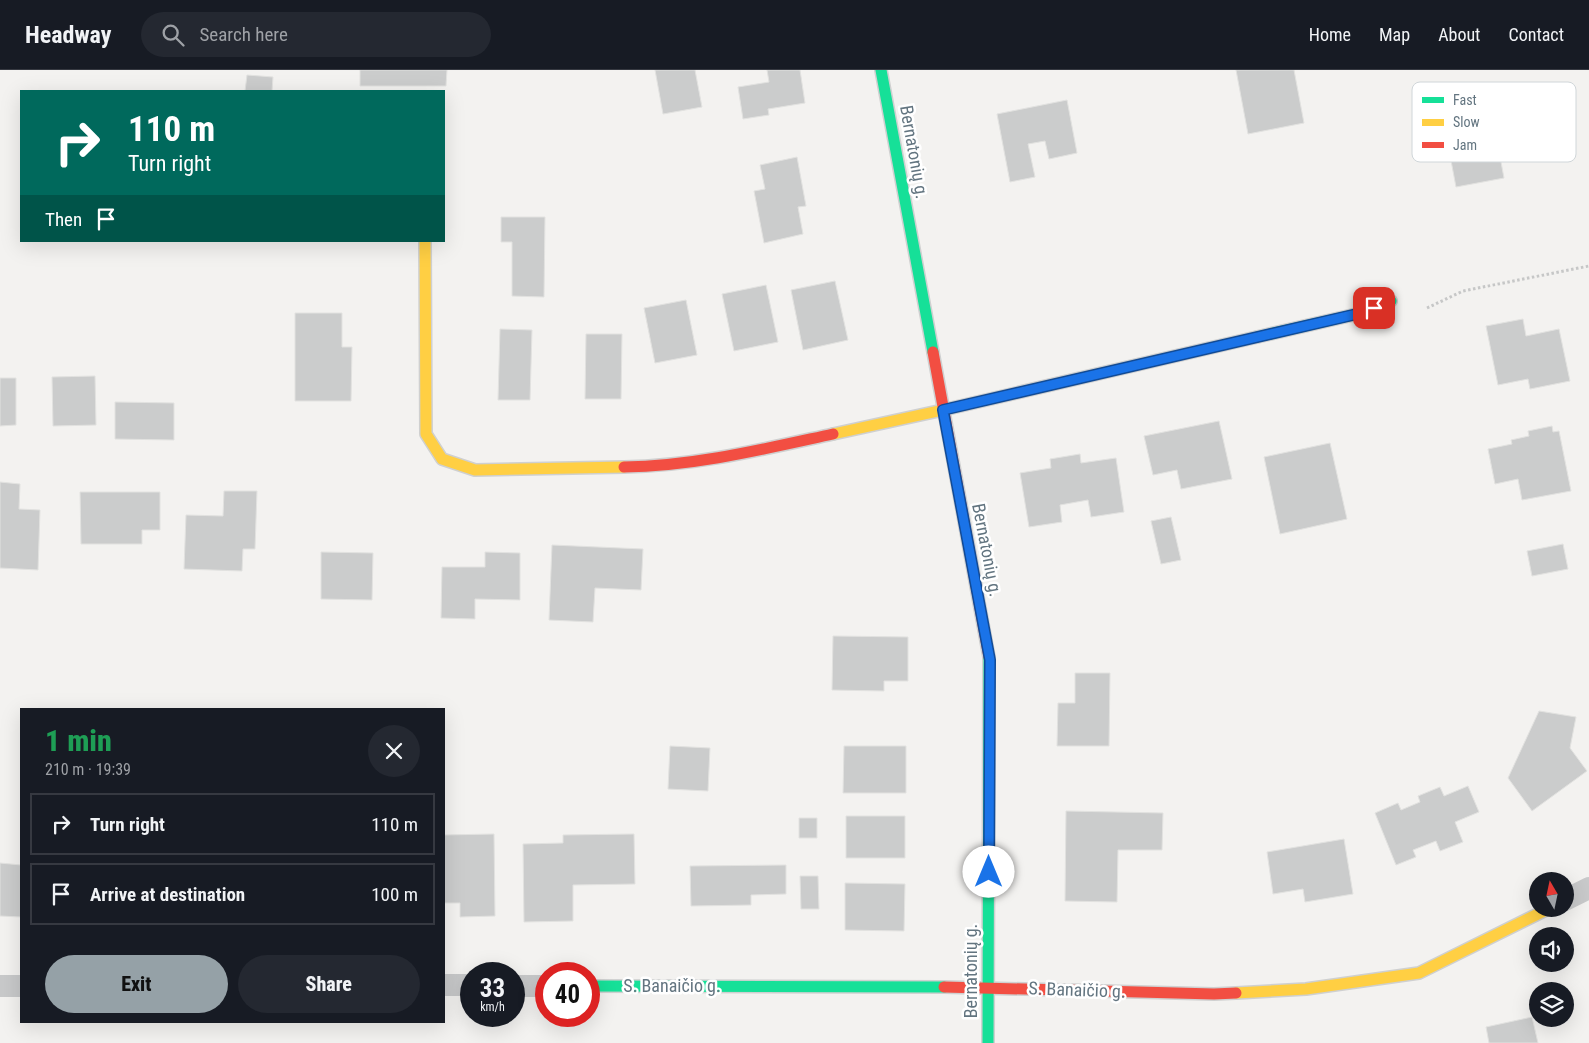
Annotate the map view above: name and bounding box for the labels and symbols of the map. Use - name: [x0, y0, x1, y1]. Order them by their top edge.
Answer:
- legend: [1412, 82, 1576, 162]
- text: Fast: [1453, 92, 1477, 108]
- street label: Bernatonių g.: [896, 104, 933, 200]
- text: Slow: [1453, 114, 1480, 130]
- text: Jam: [1453, 137, 1477, 153]
- pin: [1353, 287, 1395, 329]
- street label: Bernatonių g.: [968, 501, 1007, 598]
- position arrow: [962, 845, 1014, 897]
- north arrow: [1529, 872, 1574, 918]
- street label: Bernatonių g.: [960, 924, 981, 1018]
- speed limit sign: 40: [535, 962, 600, 1027]
- street label: S. Banaičio g.: [623, 975, 721, 996]
- street label: S. Banaičio g.: [1028, 977, 1126, 1002]

